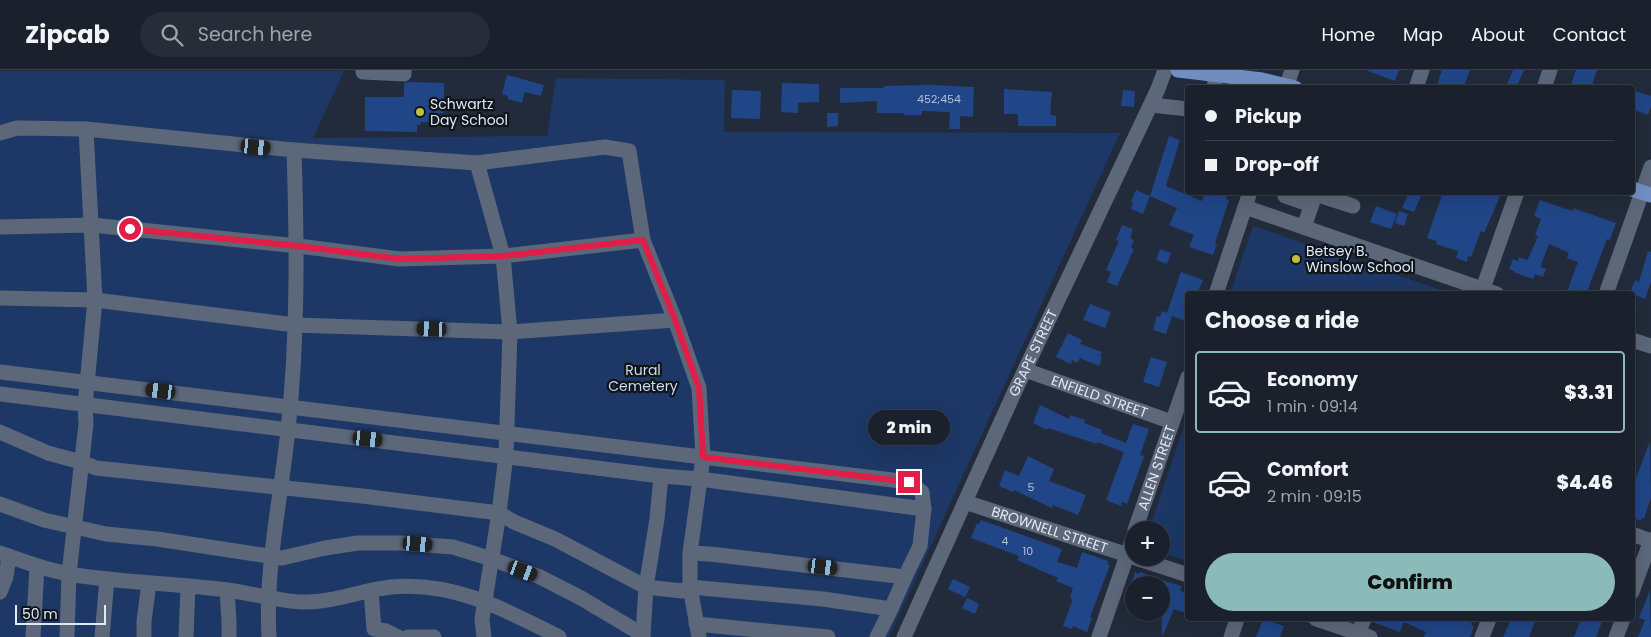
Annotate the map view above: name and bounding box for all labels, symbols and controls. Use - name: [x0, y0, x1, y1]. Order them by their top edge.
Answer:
- search box: [140, 12, 490, 57]
- text: Zipcab: [25, 18, 110, 51]
- icon: search: [158, 21, 186, 49]
- text: Search here: [198, 21, 312, 48]
- text: Home: [1321, 22, 1375, 47]
- text: Map: [1403, 22, 1443, 47]
- text: About: [1471, 22, 1525, 47]
- text: Contact: [1553, 22, 1626, 47]
- house number: 452;454: [917, 91, 961, 107]
- place label: Schwartz Day School: [430, 94, 508, 130]
- text: Pickup: [1235, 103, 1301, 130]
- marker: Schwartz Day School: [414, 106, 426, 118]
- car: [240, 138, 271, 156]
- text: Drop-off: [1235, 151, 1319, 178]
- route start: [119, 218, 141, 240]
- place label: Betsey B. Winslow School: [1306, 241, 1414, 277]
- marker: Betsey B. Winslow School: [1290, 253, 1302, 265]
- text: Choose a ride: [1205, 305, 1359, 336]
- street label: GRAPE STREET: [1004, 306, 1062, 400]
- car: [416, 321, 447, 337]
- park label: Rural Cemetery: [608, 360, 678, 396]
- text: Economy: [1267, 366, 1358, 393]
- street label: ENFIELD STREET: [1049, 370, 1151, 423]
- icon: car: [1207, 370, 1252, 415]
- text: $3.31: [1564, 379, 1613, 406]
- car: [145, 382, 176, 400]
- text: 1 min · 09:14: [1267, 395, 1358, 418]
- callout: 2 min: [868, 410, 950, 444]
- text: 2 min: [886, 416, 932, 439]
- street label: ALLEN STREET: [1133, 422, 1181, 513]
- car: [352, 430, 383, 448]
- text: Comfort: [1267, 456, 1349, 483]
- icon: car: [1207, 460, 1252, 505]
- text: $4.46: [1556, 469, 1613, 496]
- route end: [898, 471, 920, 493]
- house number: 5: [1028, 479, 1035, 495]
- text: 2 min · 09:15: [1267, 485, 1362, 508]
- street label: BROWNELL STREET: [989, 501, 1111, 558]
- map controls: [1125, 521, 1170, 621]
- button: +: [1125, 521, 1170, 566]
- house number: 4: [1002, 533, 1009, 549]
- car: [402, 535, 433, 553]
- house number: 10: [1023, 543, 1033, 559]
- button: Confirm: [1205, 553, 1615, 611]
- car: [807, 558, 838, 576]
- car: [506, 559, 539, 583]
- button: −: [1125, 576, 1170, 621]
- scale bar: [15, 602, 106, 625]
- text: 50 m: [22, 604, 58, 624]

